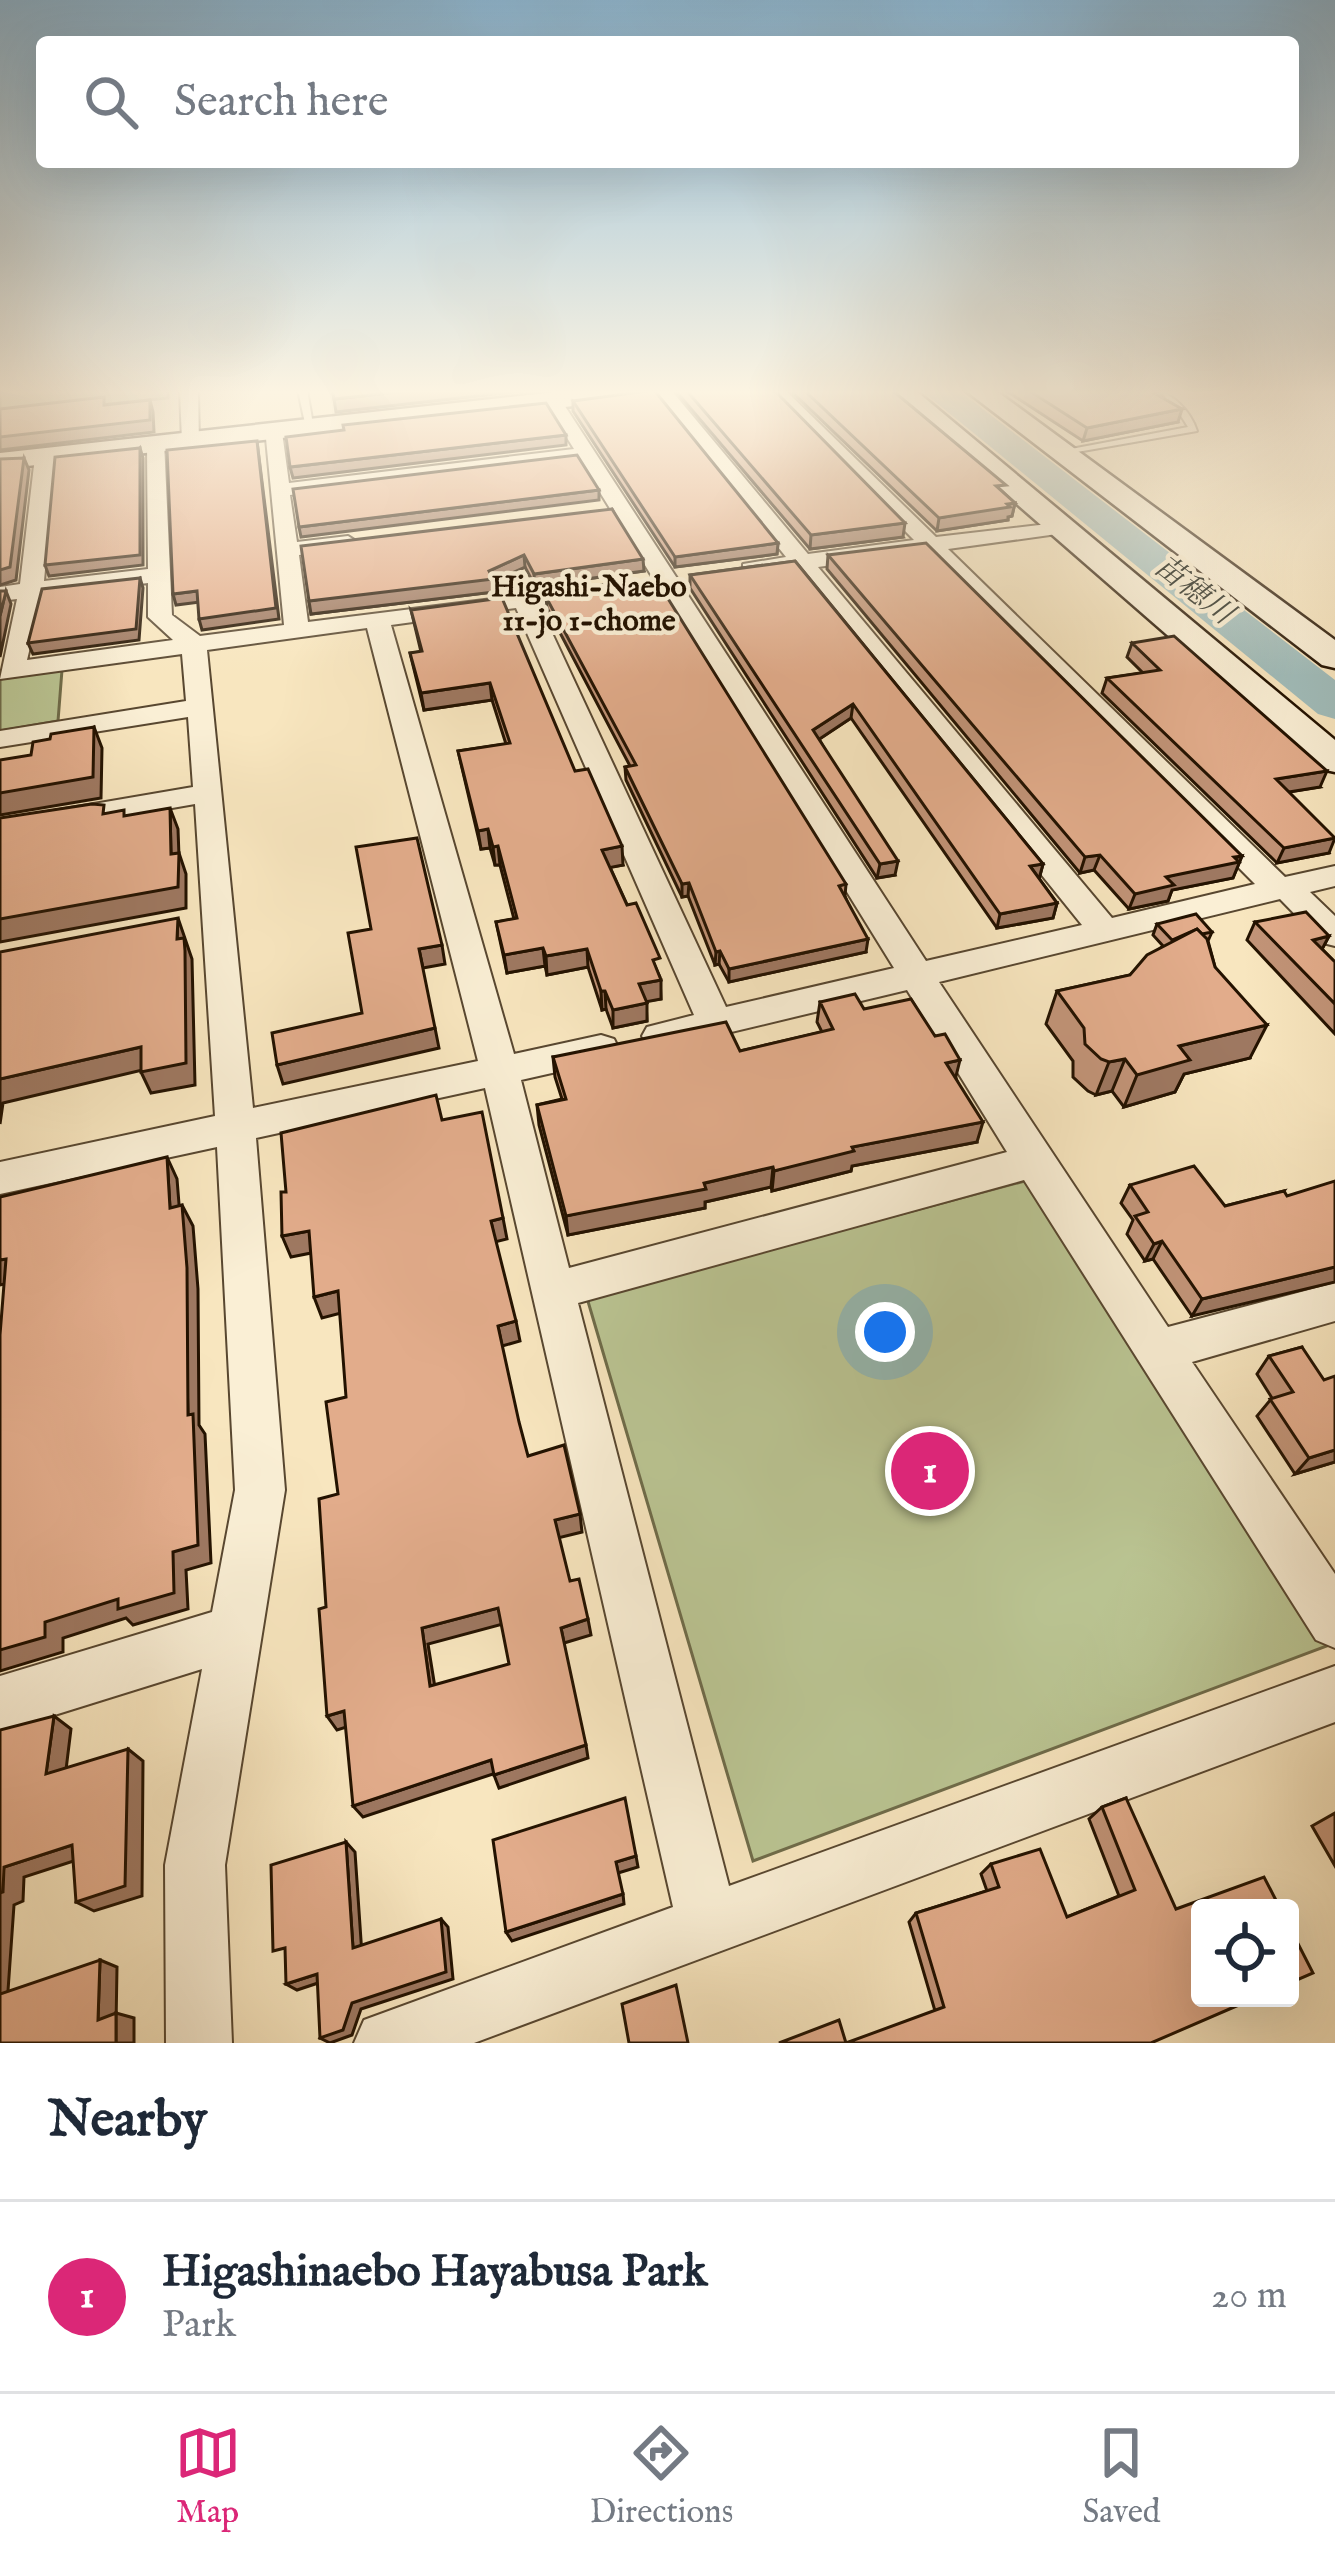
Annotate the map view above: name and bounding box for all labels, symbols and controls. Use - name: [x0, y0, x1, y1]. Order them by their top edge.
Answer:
- search box: [36, 36, 1299, 168]
- icon: search: [78, 69, 144, 135]
- text: Search here: [174, 74, 388, 131]
- water label: 苗穂川: [1146, 548, 1243, 636]
- district label: Higashi-Naebo 11-jo 1-chome: [491, 569, 687, 641]
- your location: [855, 1302, 915, 1362]
- pin: 1: [891, 1426, 969, 1516]
- map controls: [1191, 1899, 1299, 2007]
- button: locate: [1191, 1899, 1299, 2007]
- text: Nearby: [48, 2089, 207, 2154]
- text: Higashinaebo Hayabusa Park: [162, 2244, 707, 2301]
- text: 1: [80, 2272, 94, 2321]
- text: 20 m: [1211, 2272, 1287, 2321]
- text: Park: [162, 2301, 236, 2350]
- tab: Map: [175, 2420, 241, 2534]
- tab: Directions: [590, 2420, 733, 2534]
- tab: Saved: [1082, 2420, 1160, 2534]

